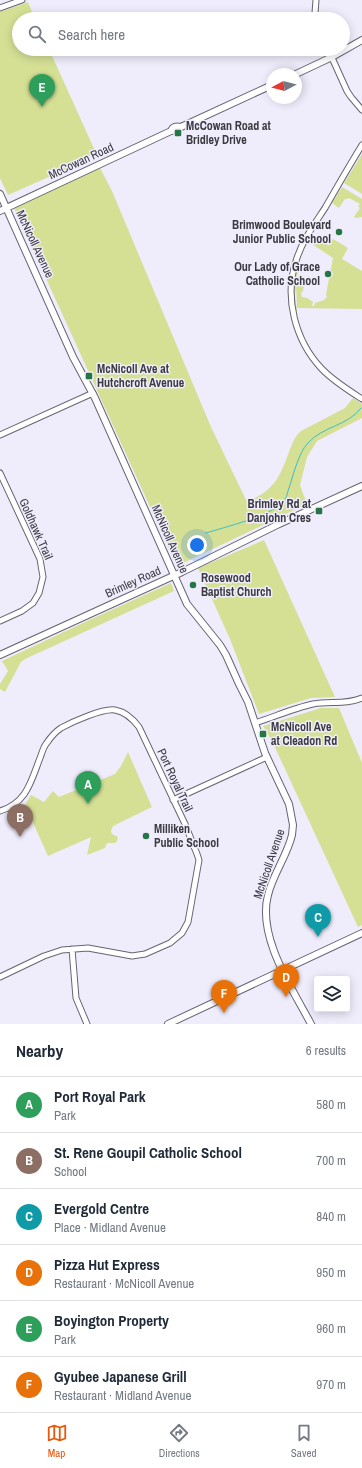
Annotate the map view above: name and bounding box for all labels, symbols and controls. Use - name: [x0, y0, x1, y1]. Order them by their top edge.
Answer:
- search box: [12, 12, 350, 56]
- icon: search: [26, 23, 48, 45]
- text: Search here: [58, 24, 125, 45]
- north arrow: [266, 68, 302, 104]
- pin: E: [29, 74, 55, 107]
- place label: McCowan Road at Bridley Drive: [186, 118, 271, 148]
- marker: McCowan Road at Bridley Drive: [173, 128, 183, 138]
- street label: McCowan Road: [46, 139, 116, 183]
- street label: McNicoll Avenue: [12, 207, 58, 281]
- place label: Brimwood Boulevard Junior Public School: [232, 217, 331, 247]
- marker: Brimwood Boulevard Junior Public School: [334, 227, 344, 237]
- place label: Our Lady of Grace Catholic School: [234, 259, 321, 289]
- marker: Our Lady of Grace Catholic School: [323, 269, 333, 279]
- place label: McNicoll Ave at Hutchcroft Avenue: [97, 361, 185, 391]
- marker: McNicoll Ave at Hutchcroft Avenue: [84, 371, 94, 381]
- street label: Goldhawk Trail: [15, 496, 57, 562]
- place label: Brimley Rd at Danjohn Cres: [247, 496, 312, 526]
- street label: McNicoll Avenue: [148, 502, 192, 576]
- marker: Brimley Rd at Danjohn Cres: [314, 506, 324, 516]
- your location: [187, 535, 207, 555]
- street label: Brimley Road: [103, 563, 163, 601]
- place label: Rosewood Baptist Church: [201, 570, 272, 600]
- marker: Rosewood Baptist Church: [188, 580, 198, 590]
- place label: McNicoll Ave at Cleadon Rd: [271, 719, 337, 749]
- marker: McNicoll Ave at Cleadon Rd: [258, 729, 268, 739]
- street label: Port Royal Trail: [153, 746, 197, 814]
- pin: A: [75, 771, 101, 804]
- pin: B: [7, 804, 33, 837]
- place label: Milliken Public School: [154, 821, 219, 851]
- street label: McNicoll Avenue: [250, 827, 288, 901]
- marker: Milliken Public School: [141, 831, 151, 841]
- pin: C: [305, 904, 331, 937]
- pin: D: [273, 964, 299, 997]
- map controls: [314, 976, 350, 1012]
- button: layers: [314, 976, 350, 1012]
- pin: F: [211, 980, 237, 1013]
- text: Nearby: [16, 1039, 63, 1062]
- text: 6 results: [306, 1042, 346, 1059]
- text: Port Royal Park: [54, 1086, 146, 1107]
- text: A: [25, 1096, 33, 1113]
- text: 580 m: [316, 1096, 346, 1113]
- text: Park: [54, 1107, 76, 1124]
- text: St. Rene Goupil Catholic School: [54, 1142, 242, 1163]
- text: B: [25, 1152, 33, 1169]
- text: 700 m: [316, 1152, 346, 1169]
- text: School: [54, 1163, 87, 1180]
- text: Evergold Centre: [54, 1198, 149, 1219]
- text: C: [25, 1208, 33, 1225]
- text: 840 m: [316, 1208, 346, 1225]
- text: Place · Midland Avenue: [54, 1219, 166, 1236]
- text: Pizza Hut Express: [54, 1254, 160, 1275]
- text: D: [25, 1264, 33, 1281]
- text: 950 m: [316, 1264, 346, 1281]
- text: Restaurant · McNicoll Avenue: [54, 1275, 194, 1292]
- text: Boyington Property: [54, 1310, 169, 1331]
- text: E: [25, 1320, 33, 1337]
- text: 960 m: [316, 1320, 346, 1337]
- text: Park: [54, 1331, 76, 1348]
- text: Gyubee Japanese Grill: [54, 1366, 187, 1387]
- text: F: [26, 1376, 32, 1393]
- text: 970 m: [316, 1376, 346, 1393]
- text: Restaurant · Midland Avenue: [54, 1387, 191, 1404]
- tab: Map: [46, 1422, 68, 1460]
- tab: Directions: [159, 1422, 200, 1460]
- tab: Saved: [291, 1422, 316, 1460]

